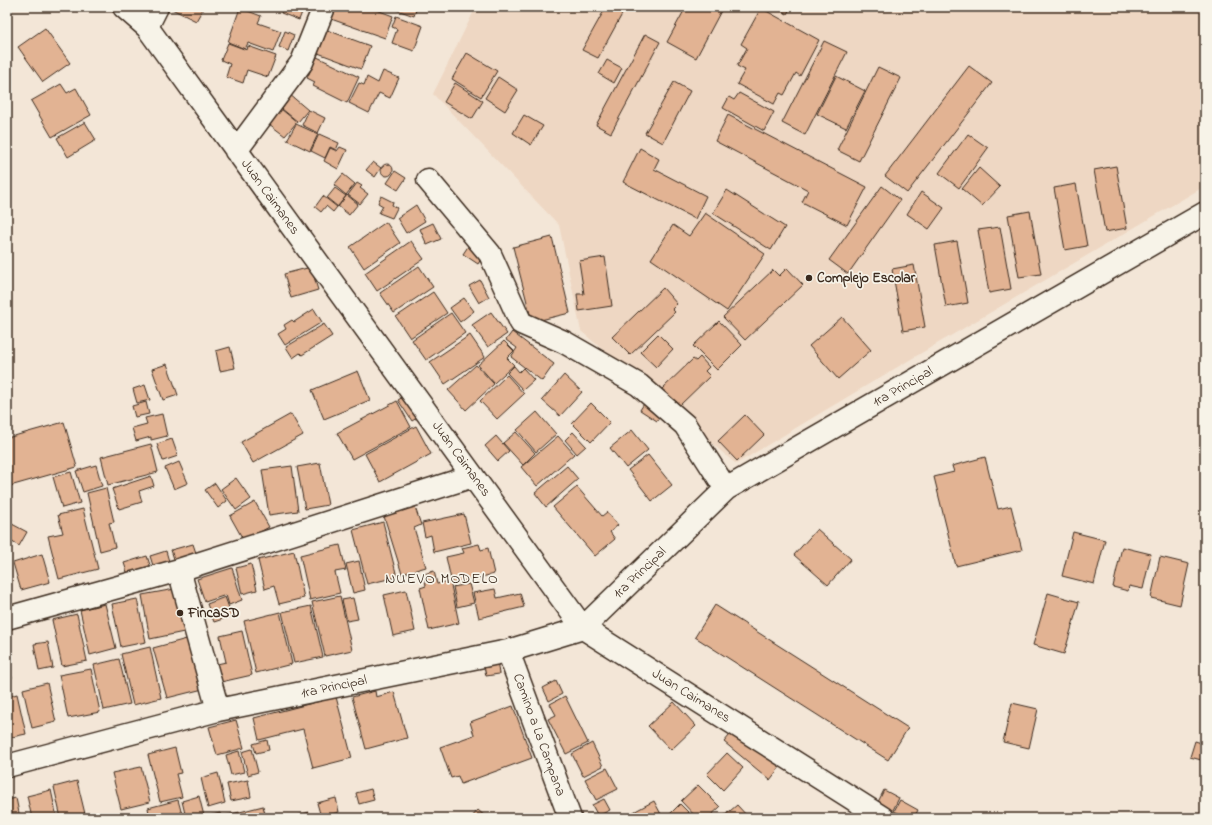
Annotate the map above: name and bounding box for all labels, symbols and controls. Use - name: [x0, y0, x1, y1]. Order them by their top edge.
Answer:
- street label: Juan Caimanes: [235, 155, 305, 239]
- place label: Complejo Escolar: [817, 268, 916, 289]
- marker: Complejo Escolar: [804, 273, 814, 283]
- street label: 1ra Principal: [869, 361, 937, 413]
- street label: Juan Caimanes: [426, 417, 496, 501]
- street label: 1ra Principal: [609, 542, 671, 604]
- district label: NUEVO MODELO: [385, 568, 499, 590]
- place label: FincaSD: [187, 603, 240, 624]
- marker: FincaSD: [175, 608, 185, 618]
- street label: Juan Caimanes: [648, 663, 734, 729]
- street label: 1ra Principal: [299, 670, 369, 704]
- street label: Camino a La Campana: [507, 671, 571, 799]

